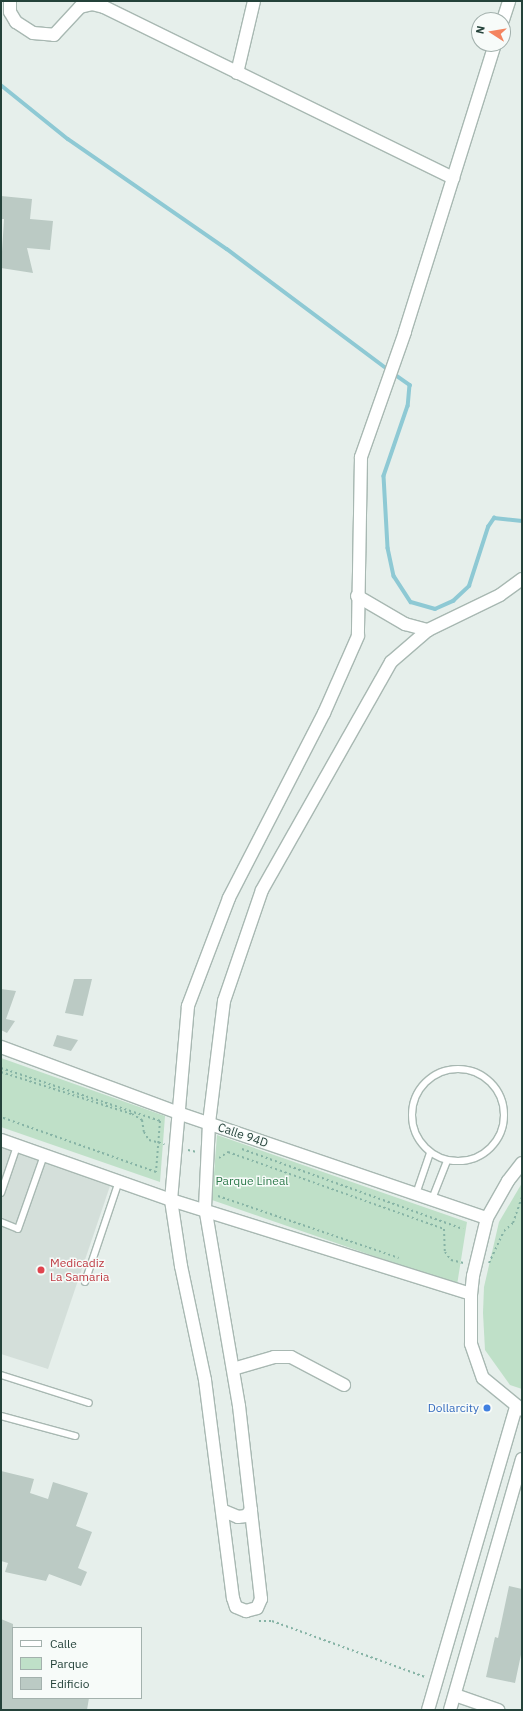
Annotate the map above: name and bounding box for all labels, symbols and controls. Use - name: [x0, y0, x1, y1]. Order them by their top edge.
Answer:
- north arrow: [471, 12, 511, 52]
- text: N: [473, 24, 488, 35]
- street label: Calle 94D: [216, 1120, 270, 1150]
- park label: Parque Lineal: [215, 1174, 289, 1188]
- place label: Medicadiz La Samaria: [50, 1256, 109, 1284]
- marker: Medicadiz La Samaria: [35, 1264, 47, 1276]
- place label: Dollarcity: [428, 1401, 479, 1415]
- marker: Dollarcity: [482, 1403, 492, 1413]
- legend: [12, 1627, 142, 1699]
- text: Calle: [50, 1636, 77, 1651]
- text: Parque: [50, 1656, 88, 1671]
- text: Edificio: [50, 1676, 89, 1691]

